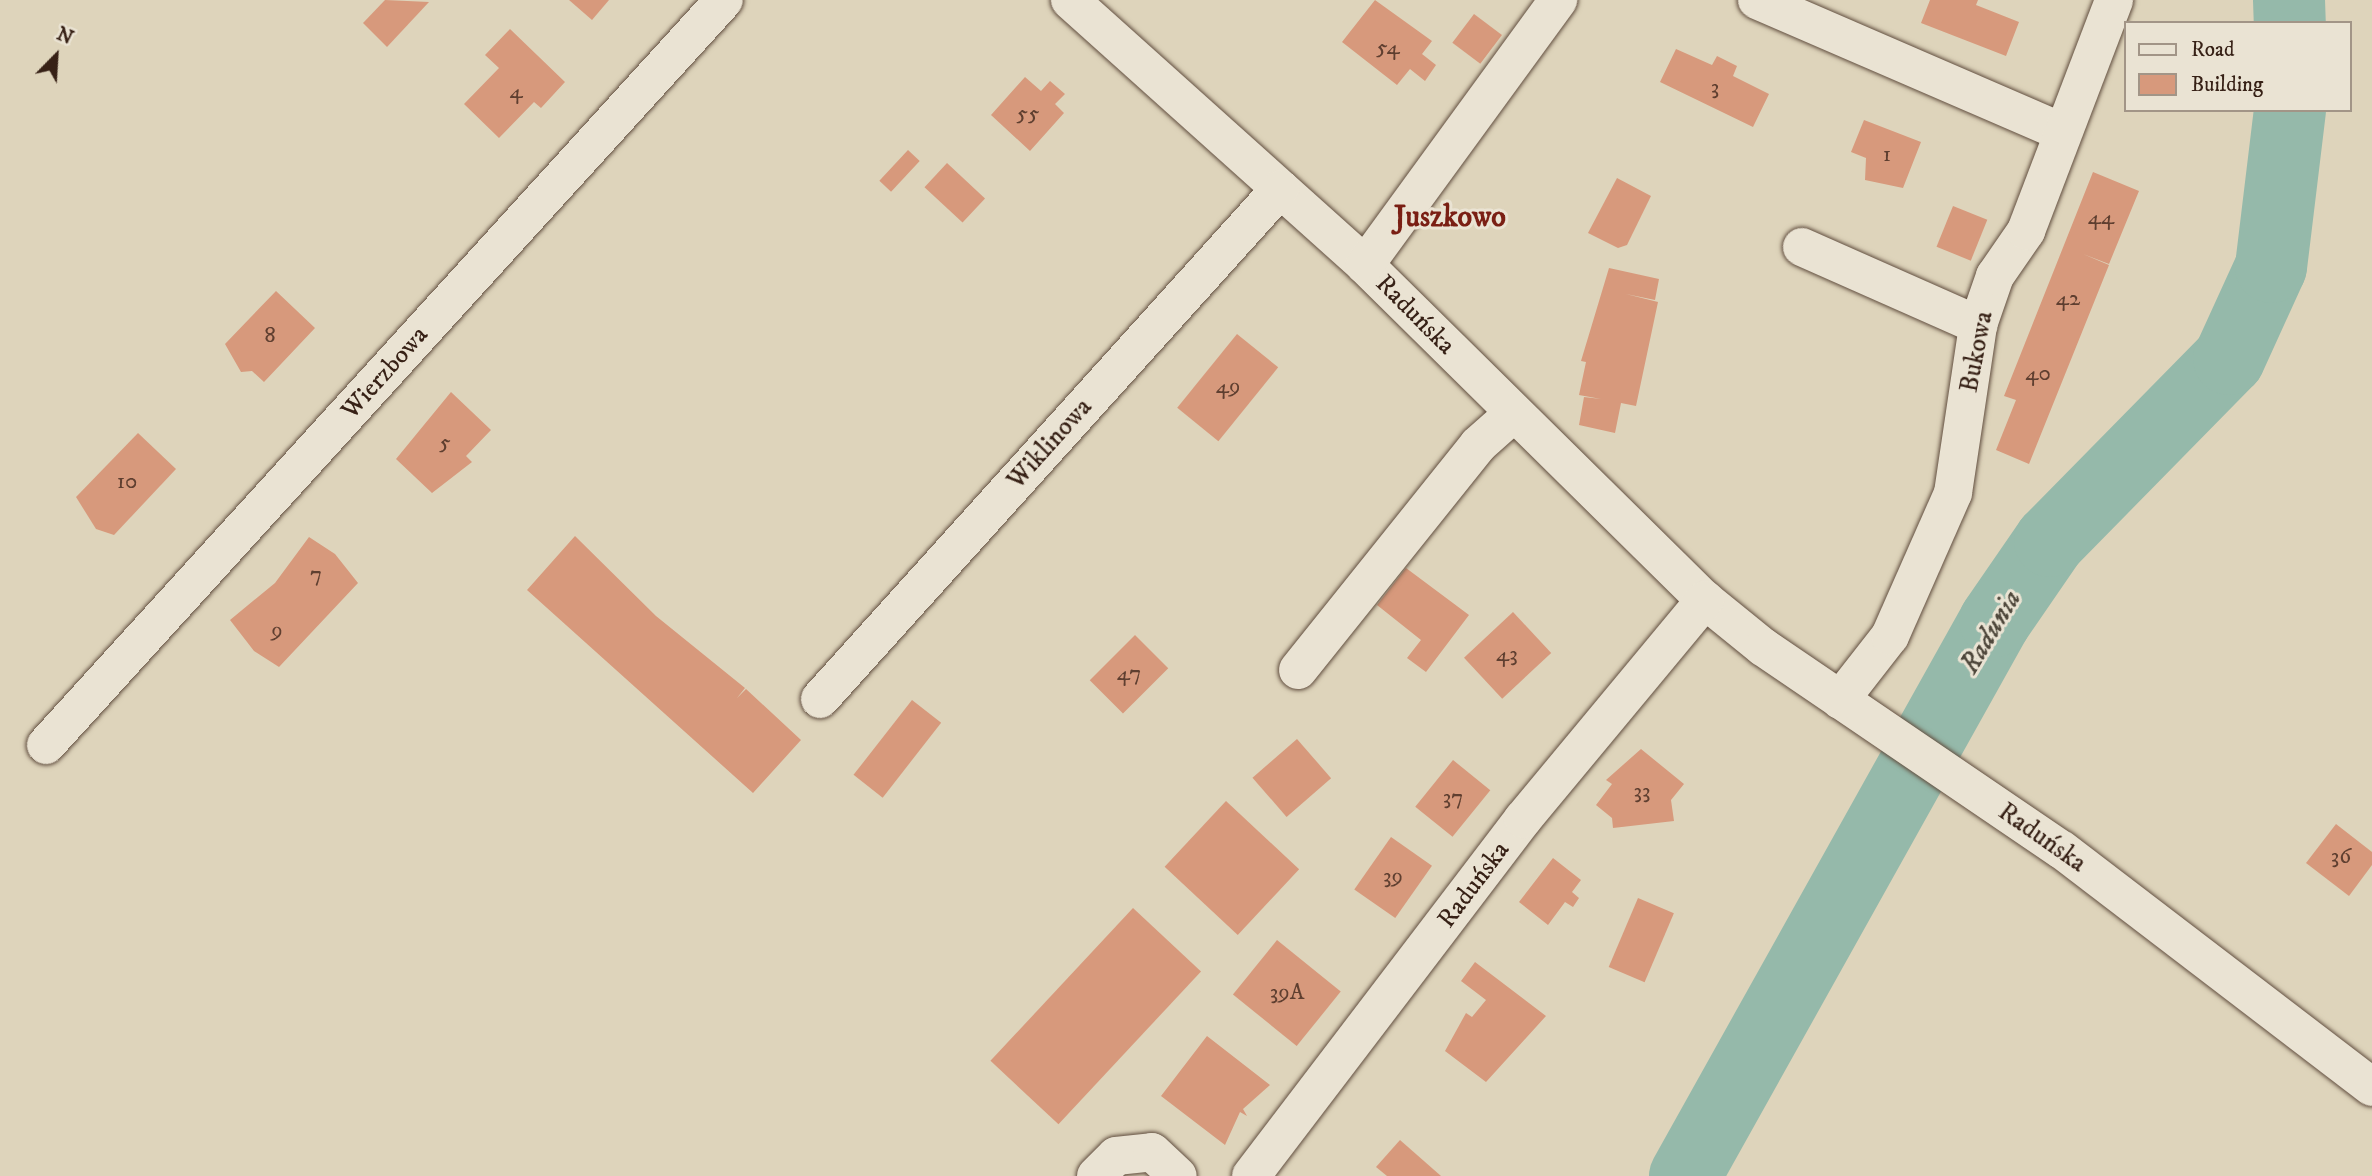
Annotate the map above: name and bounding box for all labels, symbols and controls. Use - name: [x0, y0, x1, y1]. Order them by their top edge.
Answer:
- north arrow: [21, 21, 91, 91]
- legend: [2124, 21, 2351, 112]
- text: N: [53, 23, 77, 50]
- house number: 54: [1376, 34, 1400, 62]
- text: Road: [2191, 37, 2235, 63]
- text: Building: [2191, 72, 2263, 98]
- house number: 3: [1711, 74, 1719, 102]
- house number: 4: [509, 78, 523, 106]
- house number: 55: [1017, 100, 1039, 128]
- house number: 1: [1883, 141, 1891, 169]
- district label: Juszkowo: [1394, 200, 1506, 236]
- house number: 44: [2088, 204, 2114, 232]
- street label: Raduńska: [1369, 269, 1461, 361]
- house number: 42: [2056, 285, 2080, 313]
- street label: Bukowa: [1954, 309, 2000, 395]
- street label: Wierzbowa: [335, 320, 435, 426]
- house number: 8: [264, 322, 276, 350]
- house number: 40: [2025, 360, 2051, 388]
- house number: 49: [1216, 373, 1240, 401]
- street label: Wiklinowa: [1001, 392, 1099, 496]
- house number: 5: [439, 429, 451, 457]
- house number: 10: [117, 468, 137, 496]
- house number: 7: [310, 561, 322, 589]
- water label: Radunia: [1953, 584, 2029, 680]
- house number: 9: [271, 617, 283, 645]
- house number: 43: [1496, 641, 1518, 669]
- house number: 47: [1117, 660, 1141, 688]
- house number: 33: [1633, 778, 1651, 806]
- house number: 37: [1443, 784, 1463, 812]
- street label: Raduńska: [1992, 797, 2092, 879]
- street label: Raduńska: [1431, 836, 1517, 934]
- house number: 36: [2331, 843, 2351, 871]
- house number: 39: [1383, 863, 1403, 891]
- house number: 39A: [1270, 979, 1304, 1007]

